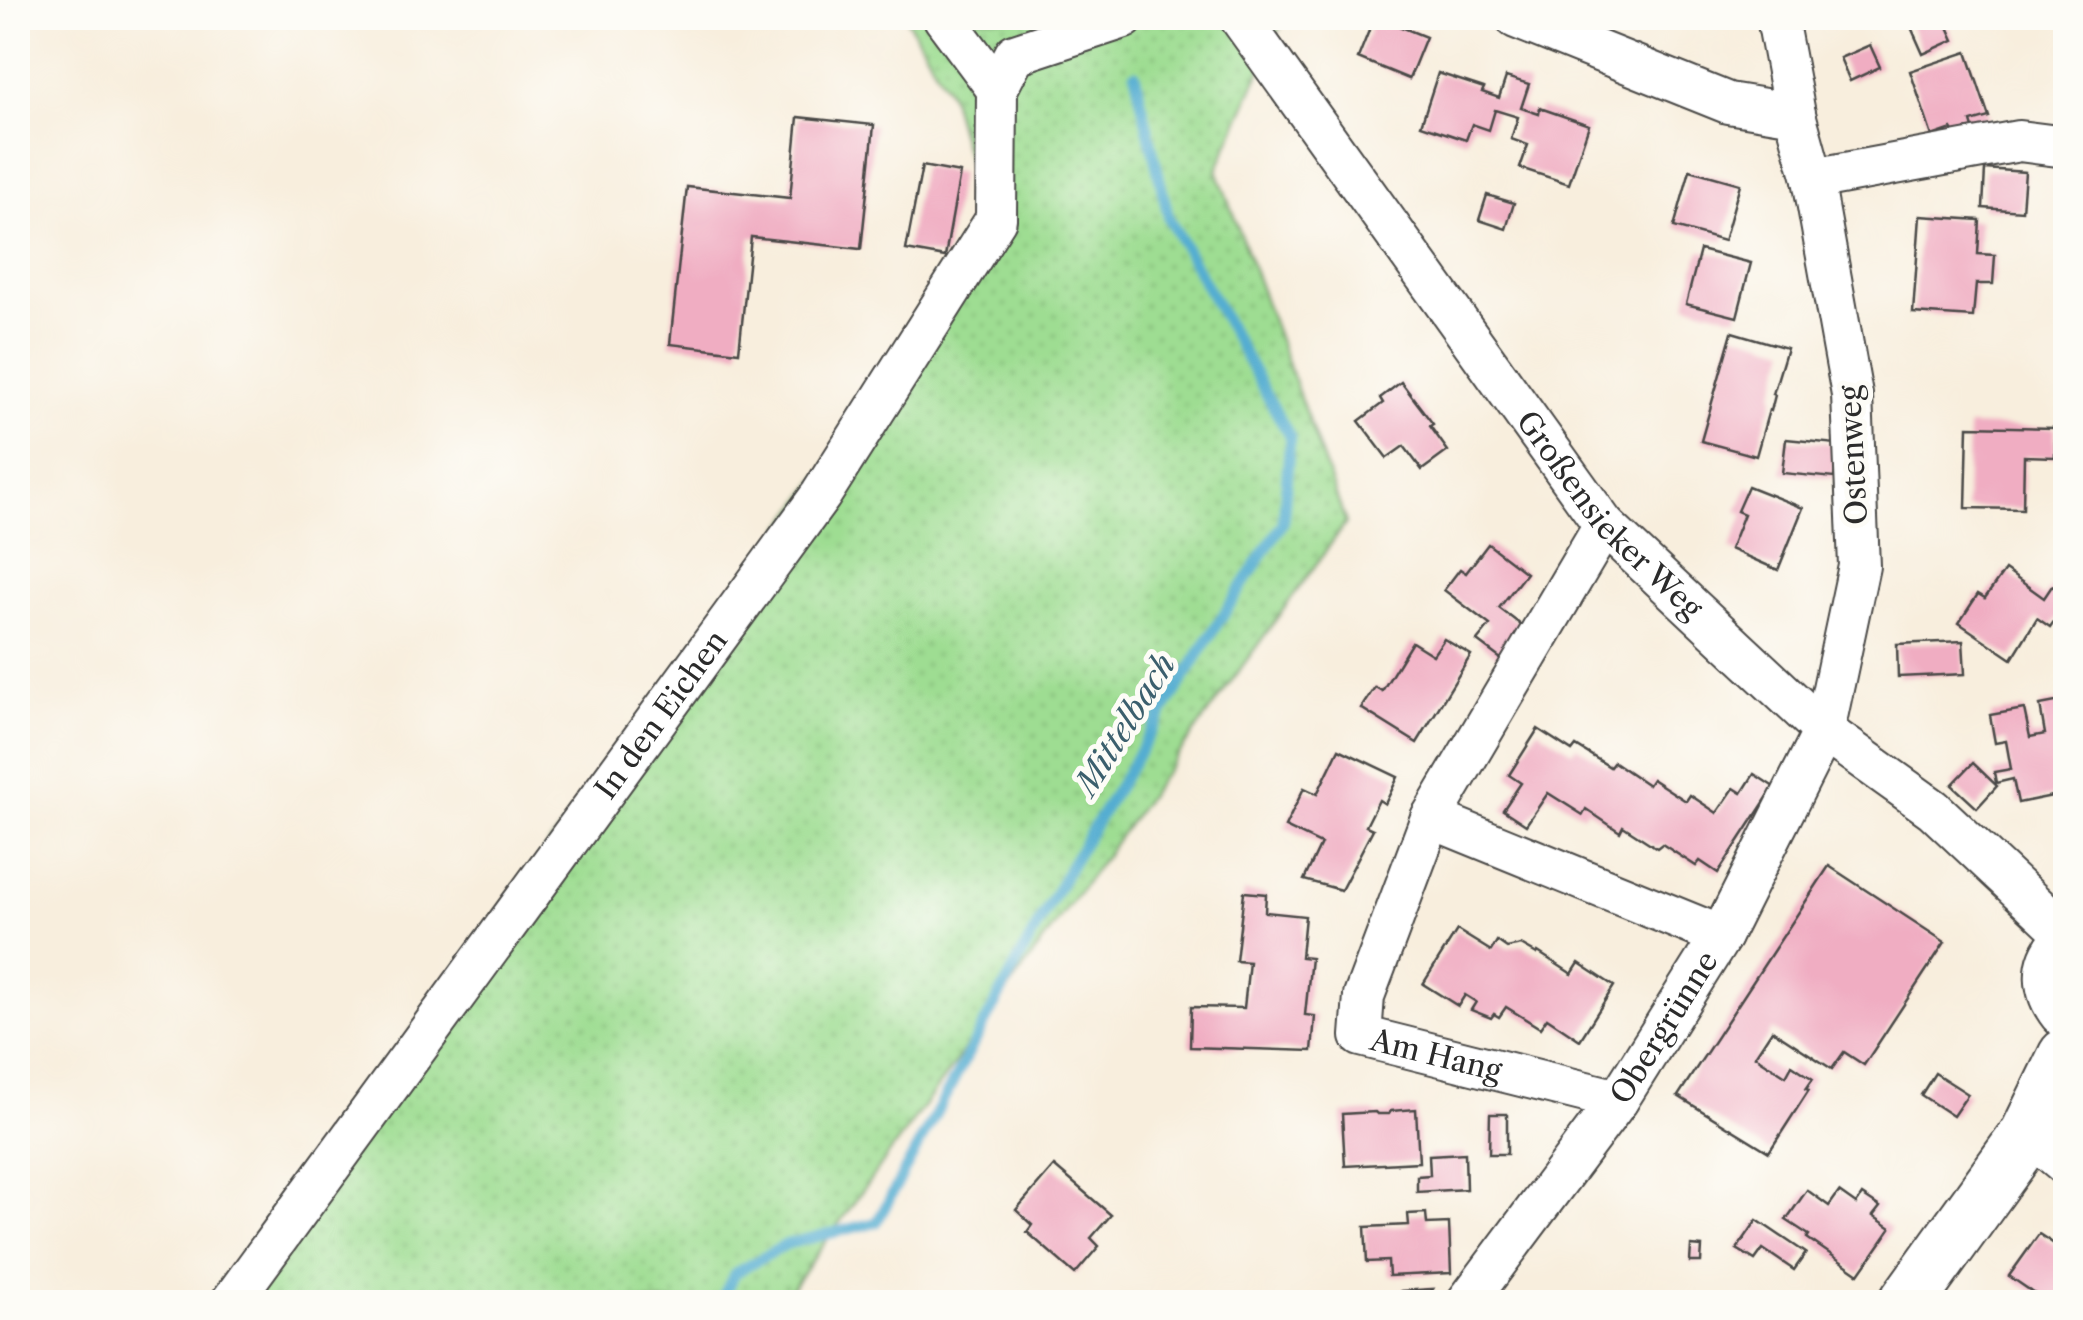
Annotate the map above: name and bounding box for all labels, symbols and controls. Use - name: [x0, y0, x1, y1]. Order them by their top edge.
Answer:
- street label: Ostenweg: [1831, 384, 1875, 526]
- street label: Großensieker Weg: [1509, 403, 1710, 626]
- street label: In den Eichen: [587, 623, 735, 806]
- water label: Mittelbach: [1064, 647, 1183, 805]
- street label: Obergrünne: [1602, 944, 1725, 1111]
- street label: Am Hang: [1366, 1020, 1506, 1089]

